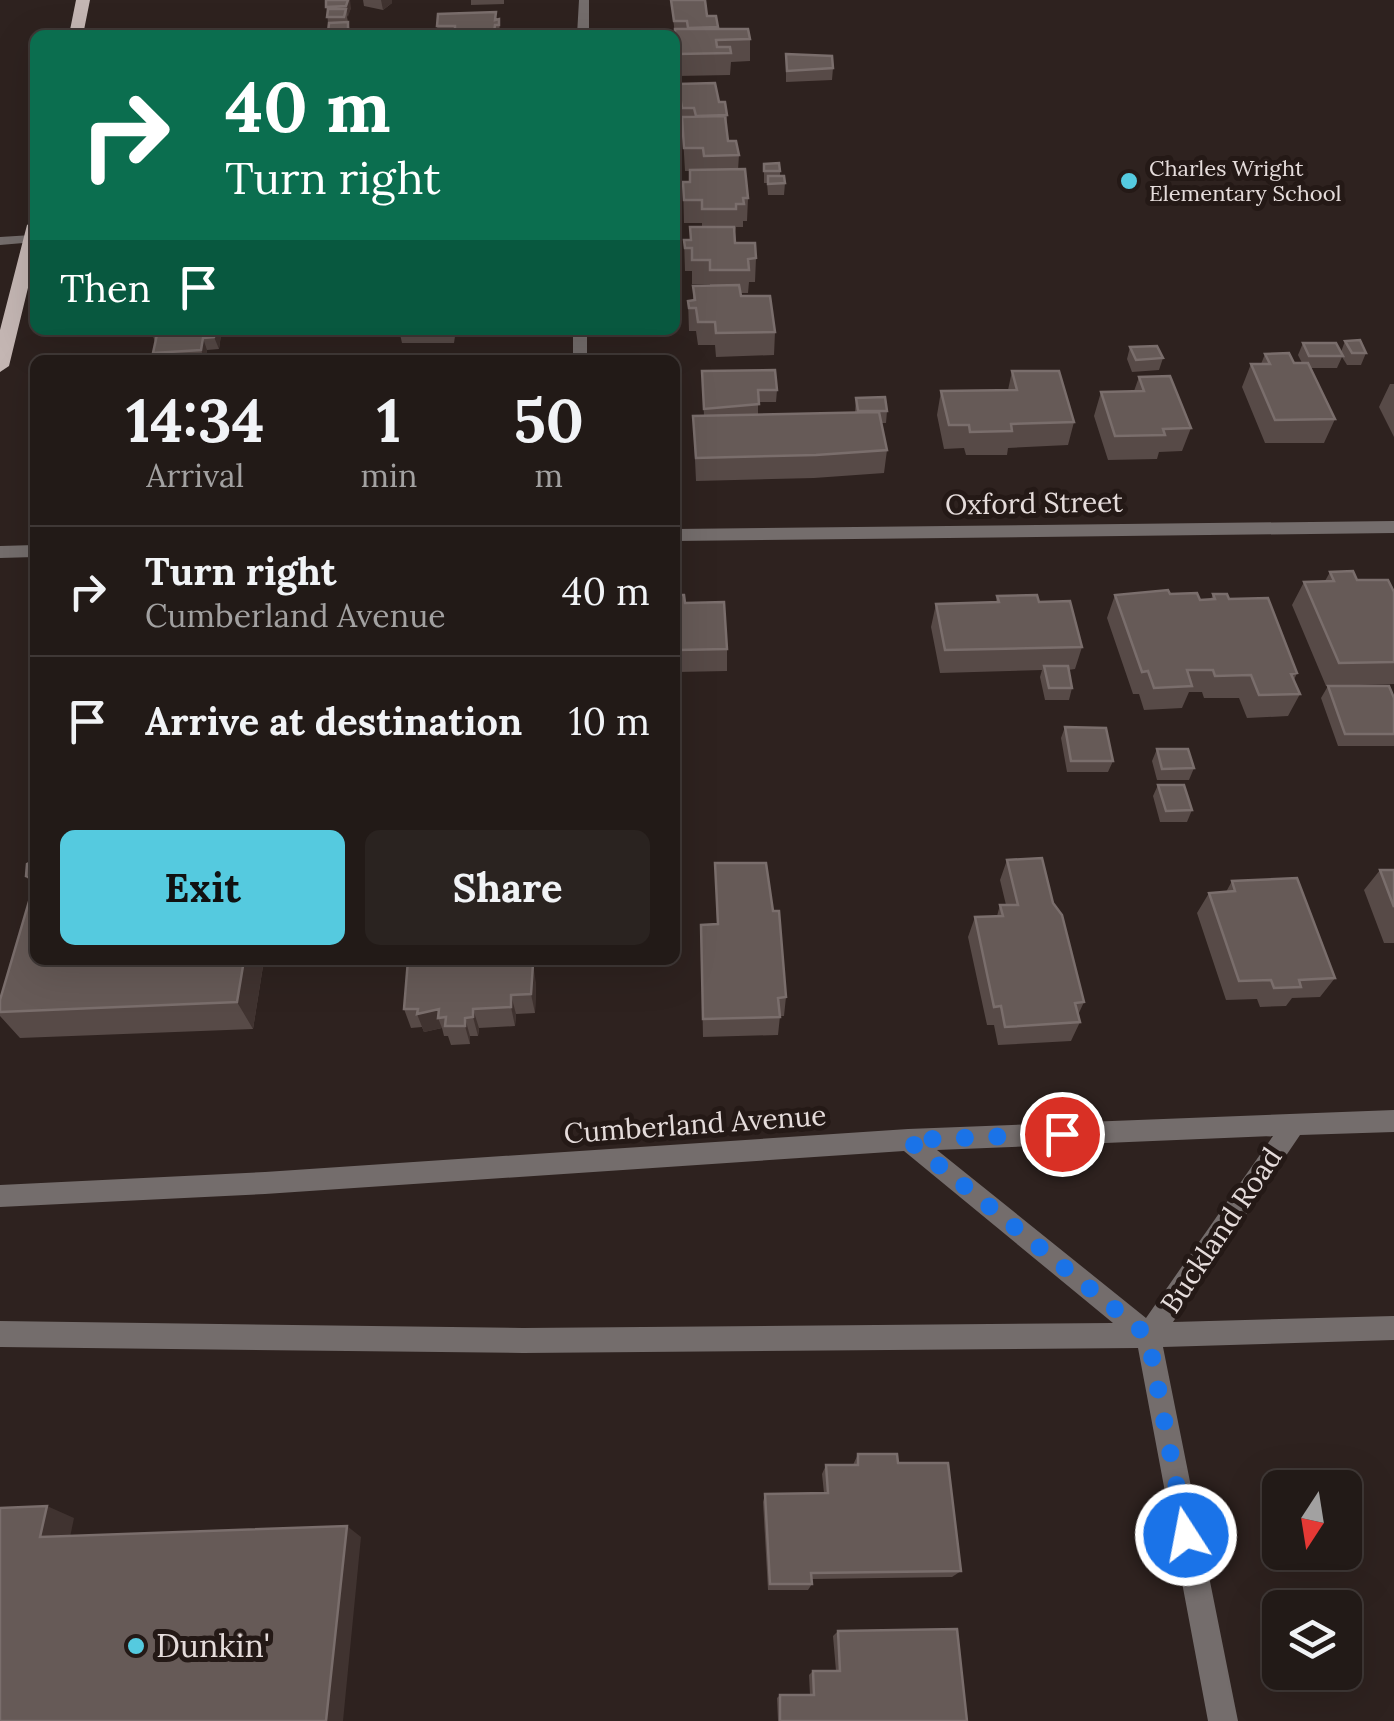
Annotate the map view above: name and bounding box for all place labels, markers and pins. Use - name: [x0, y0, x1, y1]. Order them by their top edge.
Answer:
- place label: Charles Wright Elementary School: [1149, 154, 1342, 207]
- marker: Charles Wright Elementary School: [1118, 170, 1140, 192]
- pin: [1020, 1092, 1105, 1177]
- place label: Dunkin': [156, 1625, 270, 1666]
- marker: Dunkin': [125, 1635, 147, 1657]

